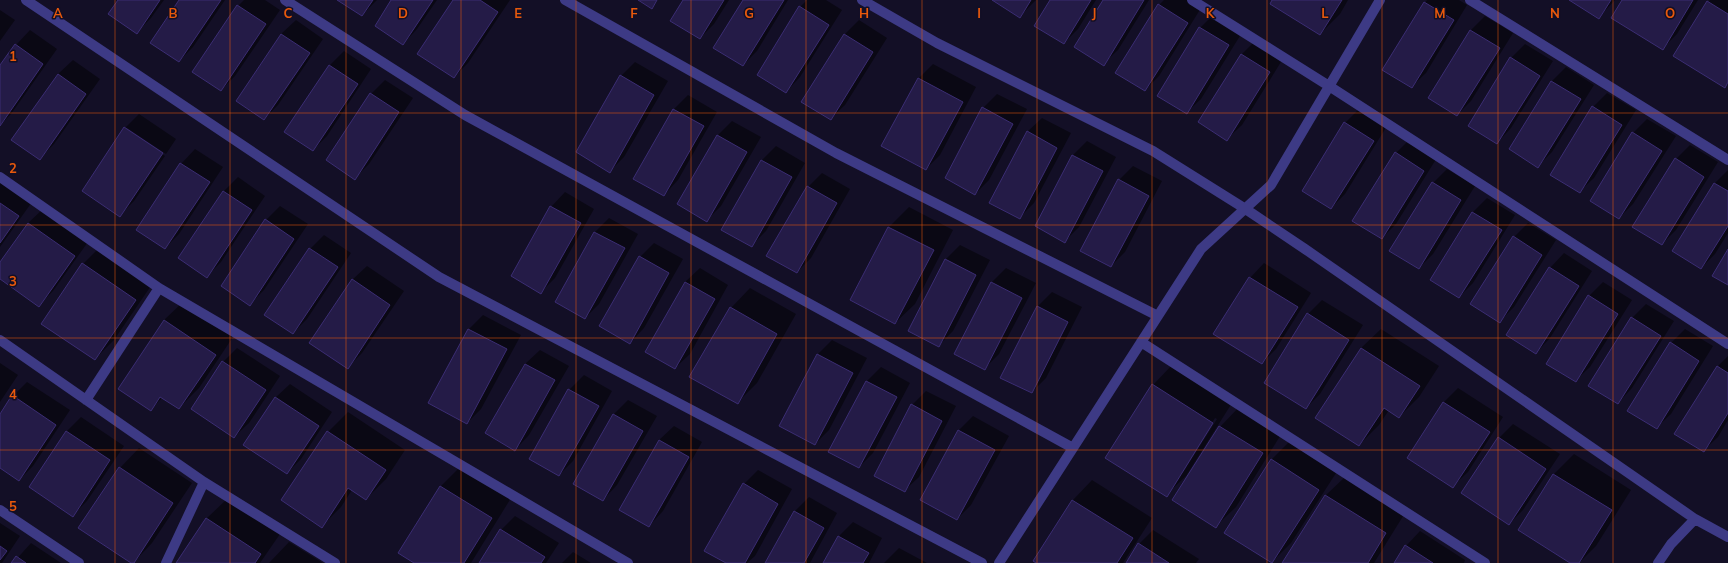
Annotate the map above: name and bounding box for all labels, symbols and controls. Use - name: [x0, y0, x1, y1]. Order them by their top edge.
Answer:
- text: A: [53, 5, 63, 21]
- text: B: [169, 5, 178, 21]
- text: C: [284, 5, 293, 21]
- text: D: [398, 5, 408, 21]
- text: E: [514, 5, 522, 21]
- text: F: [630, 5, 638, 21]
- text: G: [744, 5, 754, 21]
- text: H: [859, 5, 869, 21]
- text: I: [977, 5, 981, 21]
- text: J: [1092, 5, 1096, 21]
- text: K: [1206, 5, 1216, 21]
- text: L: [1321, 5, 1329, 21]
- text: M: [1434, 5, 1446, 21]
- text: N: [1550, 5, 1560, 21]
- text: O: [1665, 5, 1675, 21]
- text: 1: [9, 48, 17, 64]
- text: 2: [9, 160, 17, 176]
- text: 3: [9, 273, 17, 289]
- text: 4: [9, 386, 17, 402]
- text: 5: [9, 498, 17, 514]

